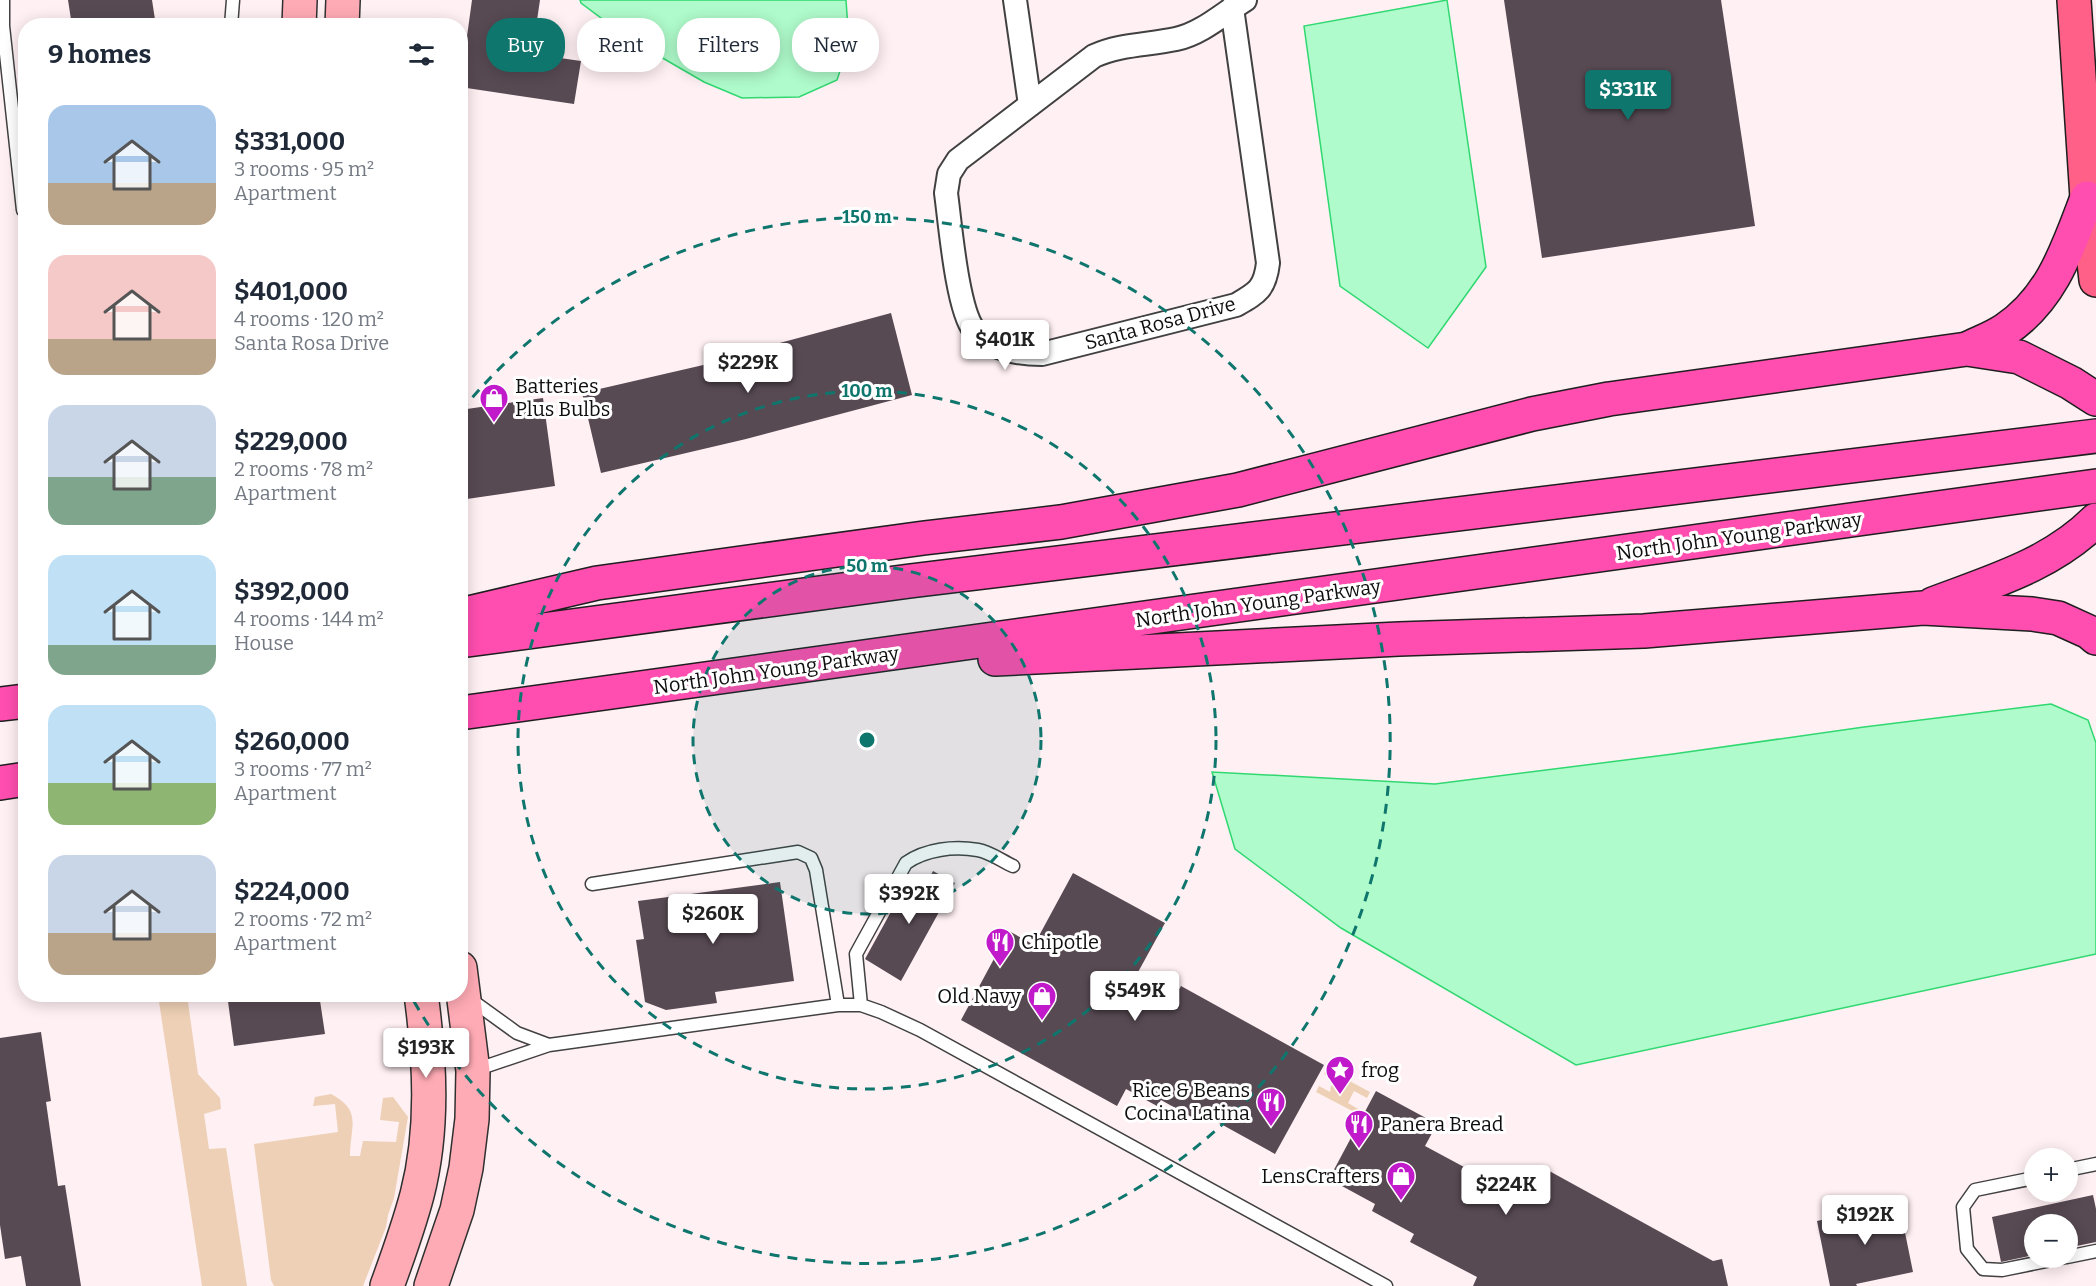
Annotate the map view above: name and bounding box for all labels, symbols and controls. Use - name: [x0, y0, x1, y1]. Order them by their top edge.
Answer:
- chip: Buy: [486, 18, 565, 72]
- chip: Rent: [577, 18, 665, 72]
- chip: Filters: [677, 18, 780, 72]
- chip: New: [792, 18, 879, 72]
- icon: filters: [405, 38, 438, 71]
- text: 9 homes: [48, 39, 151, 70]
- pin: $331K: [1586, 70, 1670, 121]
- text: $331K: [1599, 77, 1657, 101]
- text: $331,000: [234, 126, 345, 157]
- icon: home: [96, 129, 168, 201]
- text: 3 rooms · 95 m²: [234, 157, 374, 181]
- text: Apartment: [234, 181, 337, 205]
- text: 150 m: [842, 206, 892, 228]
- text: $401,000: [234, 276, 348, 307]
- icon: home: [96, 279, 168, 351]
- street label: Santa Rosa Drive: [1082, 291, 1238, 355]
- text: 4 rooms · 120 m²: [234, 307, 384, 331]
- pin: $401K: [963, 320, 1047, 371]
- text: $401K: [975, 327, 1035, 351]
- text: Santa Rosa Drive: [234, 331, 389, 355]
- pin: $229K: [706, 343, 790, 394]
- text: $229K: [718, 350, 778, 374]
- place label: Batteries Plus Bulbs: [515, 374, 610, 421]
- text: 100 m: [841, 380, 893, 402]
- shop icon: Batteries Plus Bulbs: [478, 382, 510, 424]
- text: $229,000: [234, 426, 348, 457]
- icon: home: [96, 429, 168, 501]
- text: 2 rooms · 78 m²: [234, 457, 373, 481]
- text: Apartment: [234, 481, 337, 505]
- street label: North John Young Parkway: [1615, 507, 1864, 565]
- text: 50 m: [846, 555, 888, 577]
- street label: North John Young Parkway: [1134, 574, 1383, 632]
- text: $392,000: [234, 576, 349, 607]
- icon: home: [96, 579, 168, 651]
- text: 4 rooms · 144 m²: [234, 607, 384, 631]
- text: House: [234, 631, 294, 655]
- street label: North John Young Parkway: [652, 641, 901, 699]
- text: $260,000: [234, 726, 350, 757]
- icon: home: [96, 729, 168, 801]
- centre of rings: [857, 730, 877, 750]
- text: 3 rooms · 77 m²: [234, 757, 372, 781]
- text: Apartment: [234, 781, 337, 805]
- pin: $392K: [867, 874, 951, 925]
- text: $224,000: [234, 876, 350, 907]
- icon: home: [96, 879, 168, 951]
- text: $392K: [878, 881, 940, 905]
- pin: $260K: [671, 894, 755, 945]
- text: $260K: [682, 901, 744, 925]
- text: 2 rooms · 72 m²: [234, 907, 372, 931]
- restaurant icon: Chipotle: [984, 926, 1016, 968]
- place label: Chipotle: [1021, 930, 1099, 954]
- text: Apartment: [234, 931, 337, 955]
- pin: $549K: [1093, 971, 1177, 1022]
- text: $549K: [1104, 978, 1166, 1002]
- shop icon: Old Navy: [1026, 980, 1058, 1022]
- place label: Old Navy: [937, 984, 1021, 1008]
- pin: $193K: [384, 1028, 468, 1079]
- text: $193K: [397, 1035, 455, 1059]
- place icon: frog: [1324, 1054, 1356, 1096]
- place label: frog: [1361, 1058, 1399, 1082]
- place label: Rice & Beans Cocina Latina: [1124, 1078, 1250, 1125]
- restaurant icon: Rice & Beans Cocina Latina: [1255, 1086, 1287, 1128]
- restaurant icon: Panera Bread: [1343, 1108, 1375, 1150]
- place label: Panera Bread: [1380, 1112, 1504, 1136]
- map controls: [2024, 1148, 2078, 1268]
- button: +: [2024, 1148, 2078, 1202]
- shop icon: LensCrafters: [1385, 1160, 1417, 1202]
- place label: LensCrafters: [1261, 1164, 1380, 1188]
- pin: $224K: [1464, 1165, 1548, 1216]
- text: $224K: [1475, 1172, 1537, 1196]
- pin: $192K: [1823, 1195, 1907, 1246]
- text: $192K: [1836, 1202, 1894, 1226]
- button: −: [2024, 1214, 2078, 1268]

